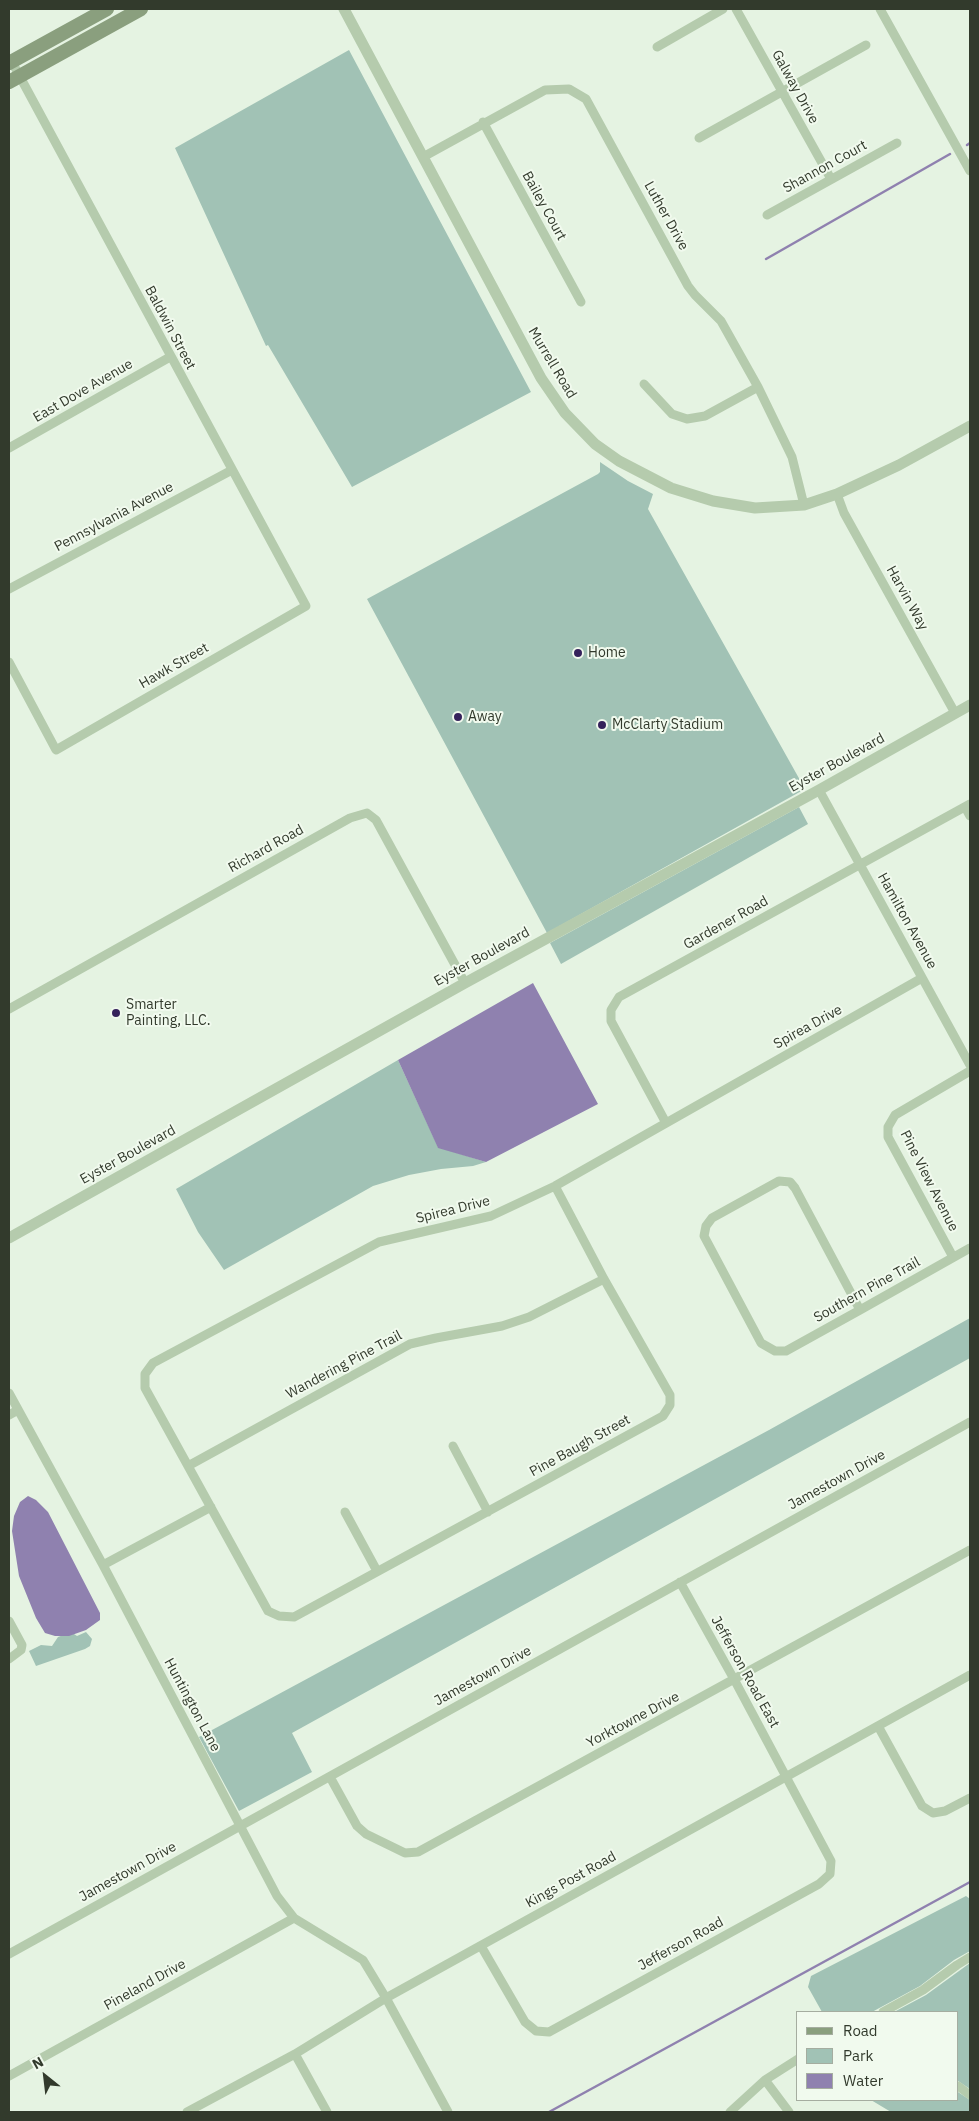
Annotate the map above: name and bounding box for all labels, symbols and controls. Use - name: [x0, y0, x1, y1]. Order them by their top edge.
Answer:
- street label: Galway Drive: [768, 47, 822, 127]
- street label: Shannon Court: [780, 137, 870, 197]
- street label: Bailey Court: [518, 169, 570, 243]
- street label: Luther Drive: [640, 179, 692, 253]
- street label: Baldwin Street: [141, 283, 199, 373]
- street label: Murrell Road: [524, 324, 580, 402]
- street label: East Dove Avenue: [30, 356, 136, 426]
- street label: Pennsylvania Avenue: [52, 479, 176, 555]
- street label: Harvin Way: [882, 563, 932, 633]
- street label: Hawk Street: [136, 639, 212, 693]
- place label: Home: [588, 645, 626, 661]
- marker: Home: [572, 647, 584, 659]
- place label: Away: [468, 709, 502, 725]
- marker: Away: [452, 711, 464, 723]
- place label: McClarty Stadium: [612, 717, 723, 733]
- marker: McClarty Stadium: [596, 719, 608, 731]
- street label: Eyster Boulevard: [786, 730, 888, 796]
- street label: Richard Road: [225, 821, 307, 877]
- street label: Hamilton Avenue: [874, 870, 940, 972]
- street label: Gardener Road: [681, 893, 771, 953]
- street label: Eyster Boulevard: [431, 924, 533, 990]
- place label: Smarter Painting, LLC.: [126, 997, 210, 1030]
- street label: Spirea Drive: [771, 1001, 845, 1053]
- marker: Smarter Painting, LLC.: [110, 1007, 122, 1019]
- street label: Eyster Boulevard: [77, 1122, 179, 1188]
- street label: Pine View Avenue: [896, 1128, 962, 1234]
- street label: Spirea Drive: [414, 1193, 492, 1227]
- street label: Southern Pine Trail: [811, 1254, 923, 1326]
- street label: Wandering Pine Trail: [283, 1327, 405, 1403]
- street label: Pine Baugh Street: [527, 1411, 633, 1481]
- street label: Jamestown Drive: [786, 1446, 888, 1514]
- street label: Jefferson Road East: [707, 1613, 783, 1731]
- street label: Jamestown Drive: [432, 1642, 534, 1710]
- street label: Huntington Lane: [160, 1655, 224, 1755]
- street label: Yorktowne Drive: [584, 1688, 682, 1752]
- street label: Jamestown Drive: [77, 1838, 179, 1906]
- street label: Kings Post Road: [523, 1848, 619, 1912]
- street label: Jefferson Road: [635, 1914, 727, 1974]
- street label: Pineland Drive: [101, 1956, 189, 2014]
- legend: [796, 2011, 959, 2101]
- text: Road: [843, 2021, 878, 2040]
- text: Park: [843, 2046, 873, 2065]
- north arrow: [20, 2051, 70, 2101]
- text: N: [29, 2053, 47, 2073]
- text: Water: [843, 2071, 883, 2090]

